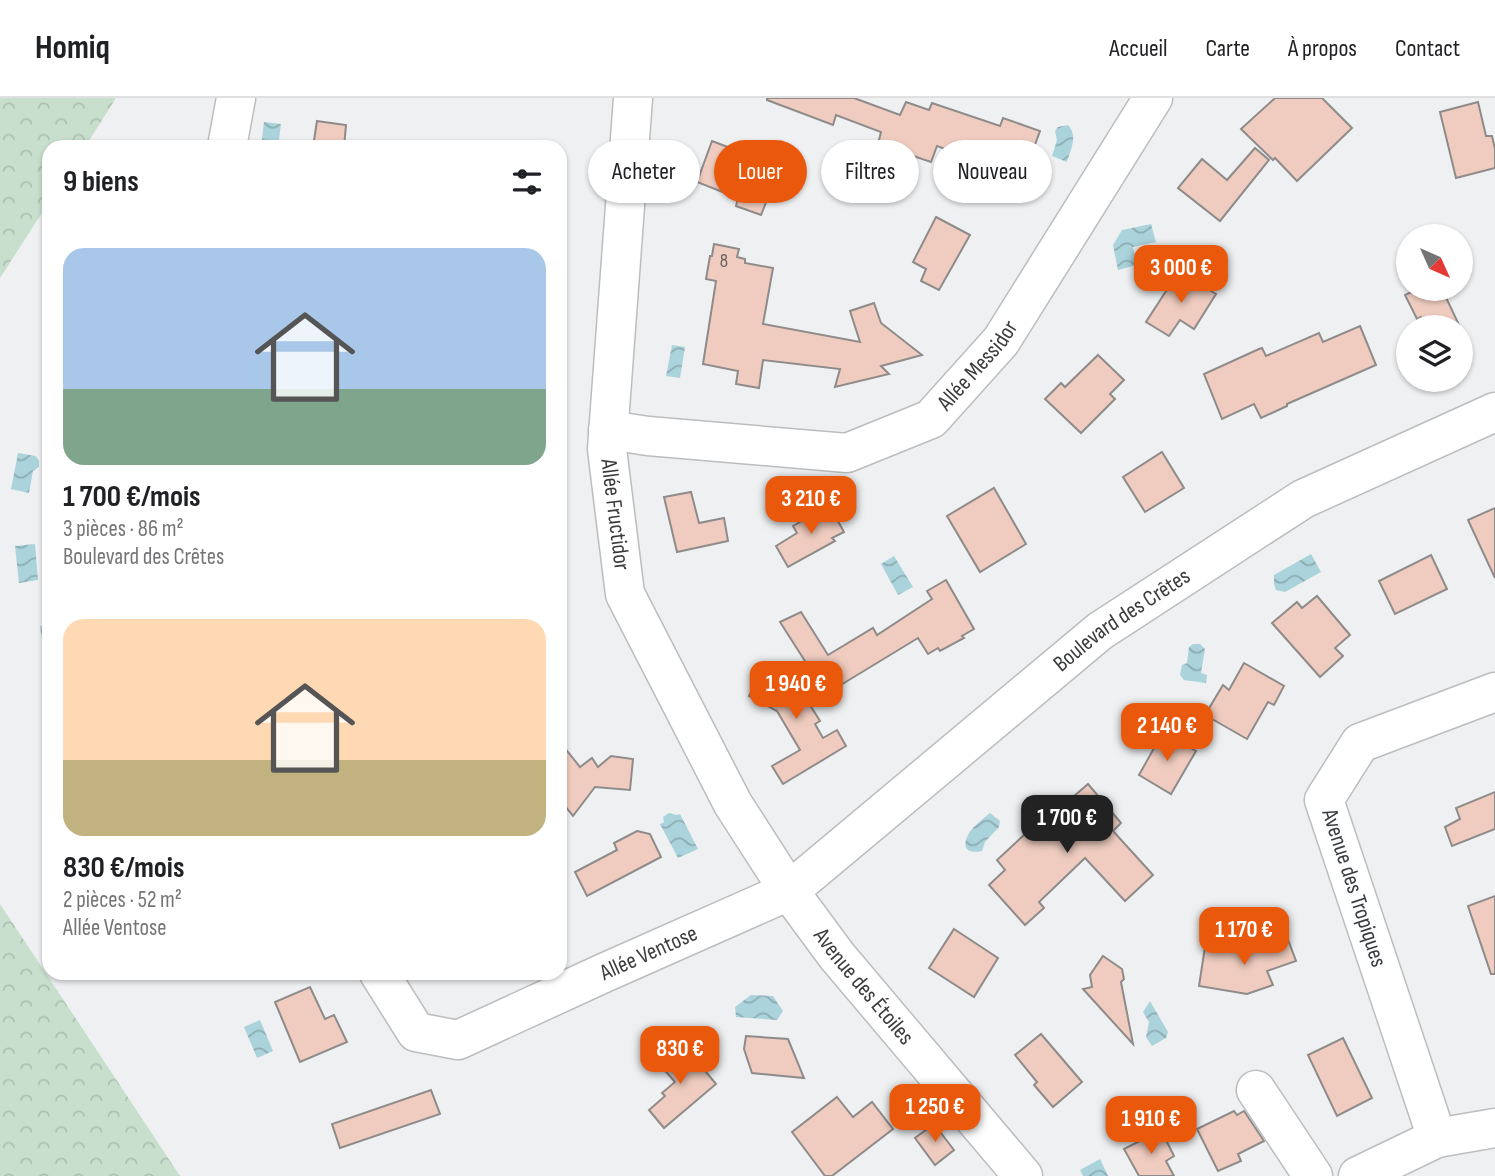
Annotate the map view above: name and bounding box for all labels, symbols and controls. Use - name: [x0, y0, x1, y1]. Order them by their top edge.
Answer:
- text: Homiq: [35, 28, 110, 68]
- text: Accueil: [1109, 34, 1168, 63]
- text: Carte: [1206, 34, 1250, 63]
- text: À propos: [1288, 34, 1357, 63]
- text: Contact: [1395, 34, 1460, 63]
- chip: Acheter: [588, 140, 700, 203]
- chip: Louer: [714, 140, 807, 203]
- chip: Filtres: [821, 140, 919, 203]
- chip: Nouveau: [933, 140, 1052, 203]
- icon: filters: [508, 163, 546, 201]
- text: 9 biens: [63, 164, 139, 200]
- north arrow: [1396, 224, 1474, 301]
- map controls: [1396, 224, 1473, 392]
- pin: 3 000 €: [1116, 246, 1246, 305]
- house number: 8: [720, 250, 728, 273]
- text: 3 000 €: [1150, 254, 1212, 282]
- icon: home: [242, 294, 368, 420]
- street label: Allée Messidor: [931, 315, 1024, 417]
- button: layers: [1396, 315, 1473, 392]
- street label: Allée Fructidor: [594, 456, 636, 572]
- pin: 3 210 €: [746, 476, 876, 536]
- text: 1 700 €/mois: [63, 479, 201, 515]
- text: 3 210 €: [781, 485, 841, 513]
- text: 3 pièces · 86 m²: [63, 515, 184, 543]
- text: Boulevard des Crêtes: [63, 543, 224, 571]
- street label: Boulevard des Crêtes: [1048, 562, 1196, 678]
- pin: 1 940 €: [731, 662, 861, 721]
- icon: home: [242, 665, 368, 791]
- text: 1 940 €: [766, 670, 826, 698]
- pin: 2 140 €: [1102, 704, 1232, 763]
- text: 2 140 €: [1137, 712, 1197, 740]
- pin: 1 700 €: [1002, 796, 1132, 855]
- text: 1 700 €: [1037, 804, 1097, 832]
- street label: Avenue des Tropiques: [1315, 804, 1393, 971]
- text: 830 €/mois: [63, 850, 184, 886]
- text: 2 pièces · 52 m²: [63, 886, 182, 914]
- pin: 1 170 €: [1179, 908, 1309, 967]
- text: Allée Ventose: [63, 914, 167, 942]
- text: 1 170 €: [1215, 916, 1273, 944]
- street label: Allée Ventose: [595, 919, 702, 987]
- street label: Avenue des Étoiles: [807, 922, 920, 1050]
- pin: 830 €: [631, 1026, 729, 1086]
- text: 830 €: [656, 1035, 704, 1063]
- pin: 1 250 €: [870, 1084, 1000, 1144]
- text: 1 250 €: [905, 1093, 965, 1121]
- pin: 1 910 €: [1086, 1096, 1216, 1156]
- text: 1 910 €: [1122, 1105, 1180, 1133]

